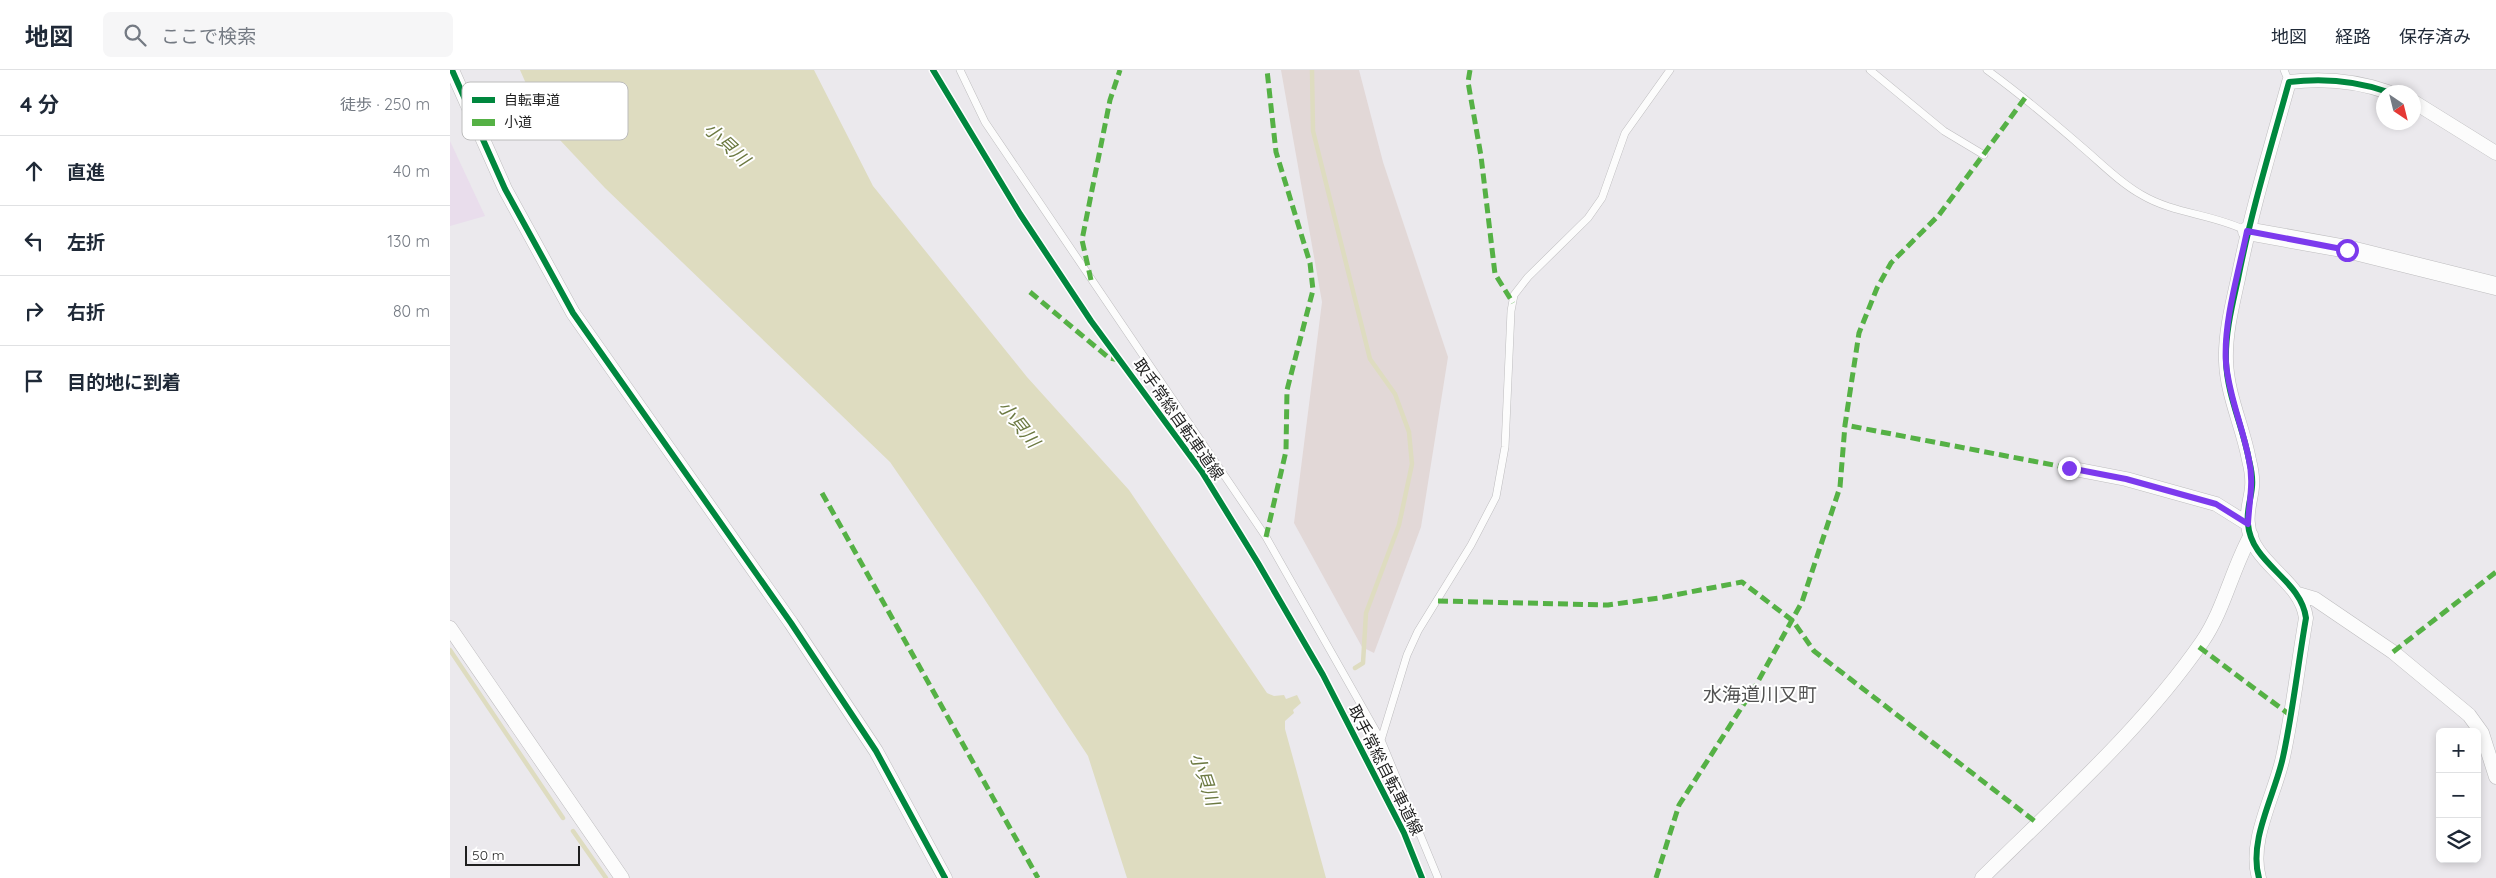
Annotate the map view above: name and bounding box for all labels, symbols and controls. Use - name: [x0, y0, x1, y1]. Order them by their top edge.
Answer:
- search box: [103, 12, 453, 57]
- text: 地図: [25, 21, 73, 51]
- icon: search: [121, 21, 149, 49]
- text: ここで検索: [161, 24, 256, 48]
- text: 地図: [2271, 25, 2307, 48]
- text: 経路: [2335, 25, 2371, 48]
- text: 保存済み: [2399, 25, 2471, 48]
- legend: [462, 82, 628, 140]
- north arrow: [2376, 85, 2421, 130]
- text: 4 分: [20, 91, 59, 117]
- text: 自転車道: [504, 91, 560, 109]
- text: 徒歩 · 250 m: [340, 94, 430, 114]
- text: 小道: [504, 113, 532, 131]
- water label: 小貝川: [699, 117, 756, 172]
- icon: ahead: [20, 157, 48, 185]
- text: 直進: [67, 160, 105, 184]
- text: 40 m: [393, 161, 430, 181]
- icon: left: [20, 227, 48, 255]
- text: 左折: [67, 230, 105, 254]
- text: 130 m: [387, 231, 430, 251]
- route start: [2336, 239, 2359, 262]
- icon: right: [20, 297, 48, 325]
- text: 右折: [67, 300, 105, 324]
- text: 80 m: [393, 301, 430, 321]
- street label: 取手常総自転車道線: [1130, 354, 1228, 484]
- icon: arrive: [20, 367, 48, 395]
- text: 目的地に到着: [67, 370, 181, 394]
- water label: 小貝川: [993, 396, 1046, 454]
- route end: [2058, 457, 2081, 480]
- district label: 水海道川又町: [1703, 682, 1817, 706]
- street label: 取手常総自転車道線: [1344, 701, 1428, 839]
- map controls: [2436, 728, 2481, 863]
- button: +: [2436, 728, 2481, 773]
- water label: 小貝川: [1185, 750, 1225, 810]
- button: −: [2436, 773, 2481, 818]
- button: layers: [2436, 818, 2481, 863]
- scale bar: [465, 843, 580, 866]
- text: 50 m: [472, 846, 505, 864]

